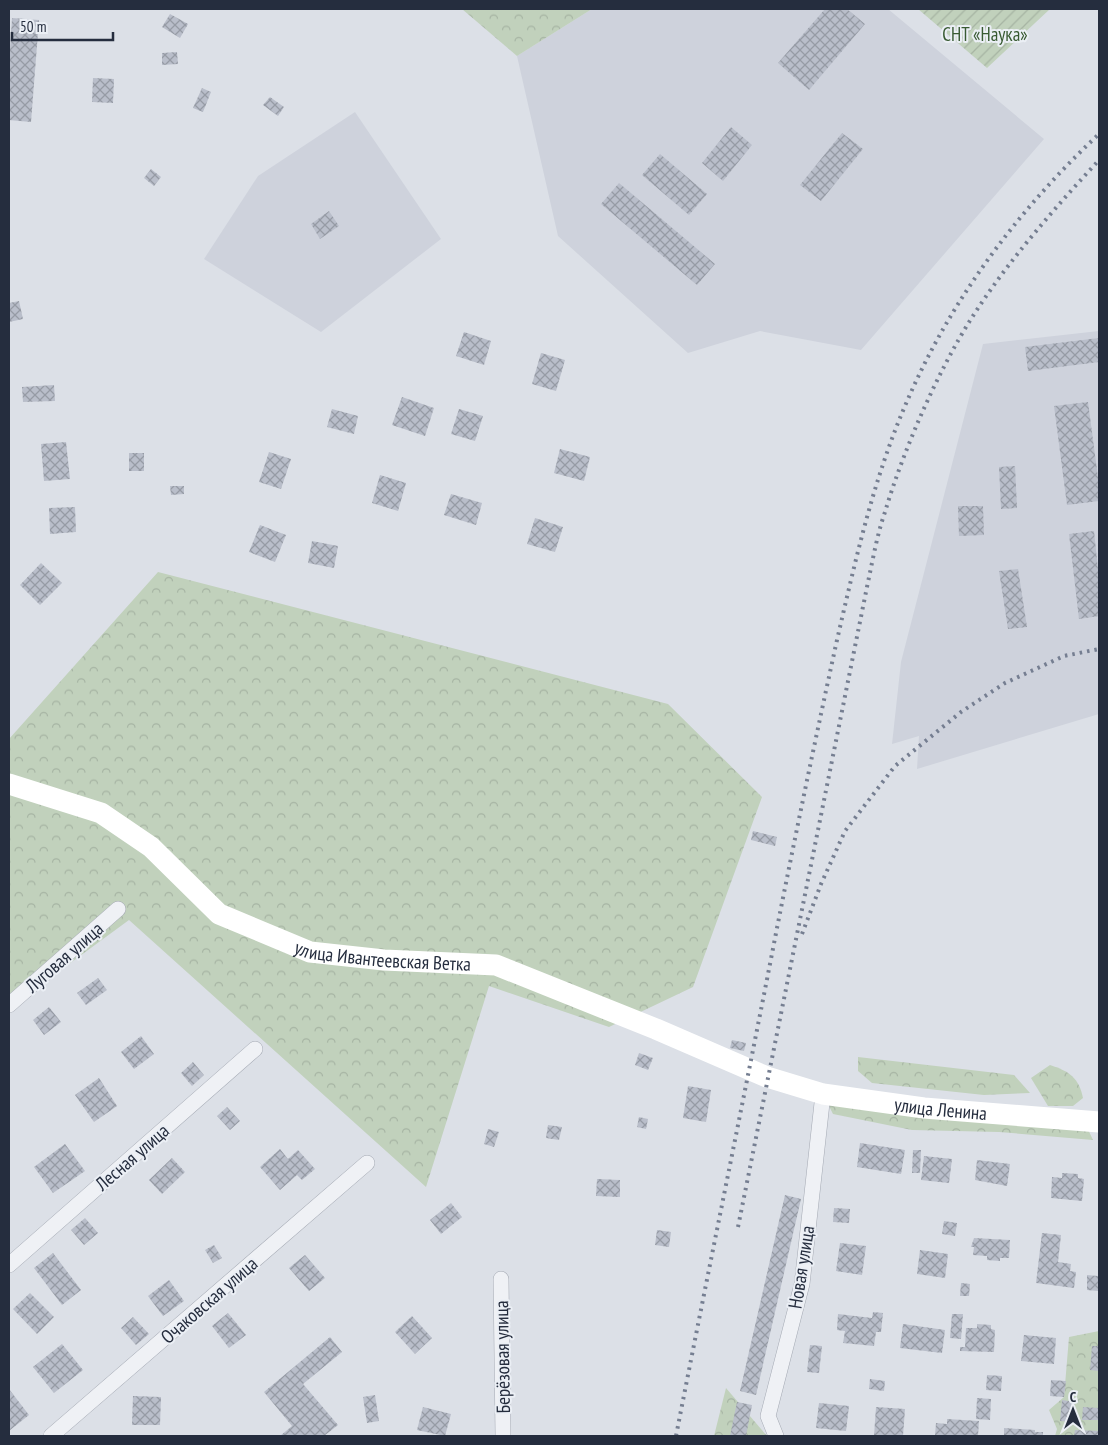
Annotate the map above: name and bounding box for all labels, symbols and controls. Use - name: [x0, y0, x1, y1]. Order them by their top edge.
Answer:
- scale bar: [12, 10, 114, 42]
- text: 50 m: [20, 17, 46, 36]
- park label: СНТ «Наука»: [942, 22, 1028, 46]
- street label: Луговая улица: [19, 917, 108, 998]
- street label: улица Ивантеевская Ветка: [291, 935, 472, 976]
- street label: улица Ленина: [893, 1092, 988, 1125]
- street label: Лесная улица: [89, 1118, 174, 1196]
- street label: Новая улица: [783, 1224, 819, 1310]
- street label: Очаковская улица: [156, 1251, 262, 1349]
- street label: Берёзовая улица: [489, 1300, 515, 1414]
- north arrow: [1048, 1385, 1098, 1435]
- text: С: [1070, 1388, 1077, 1406]

